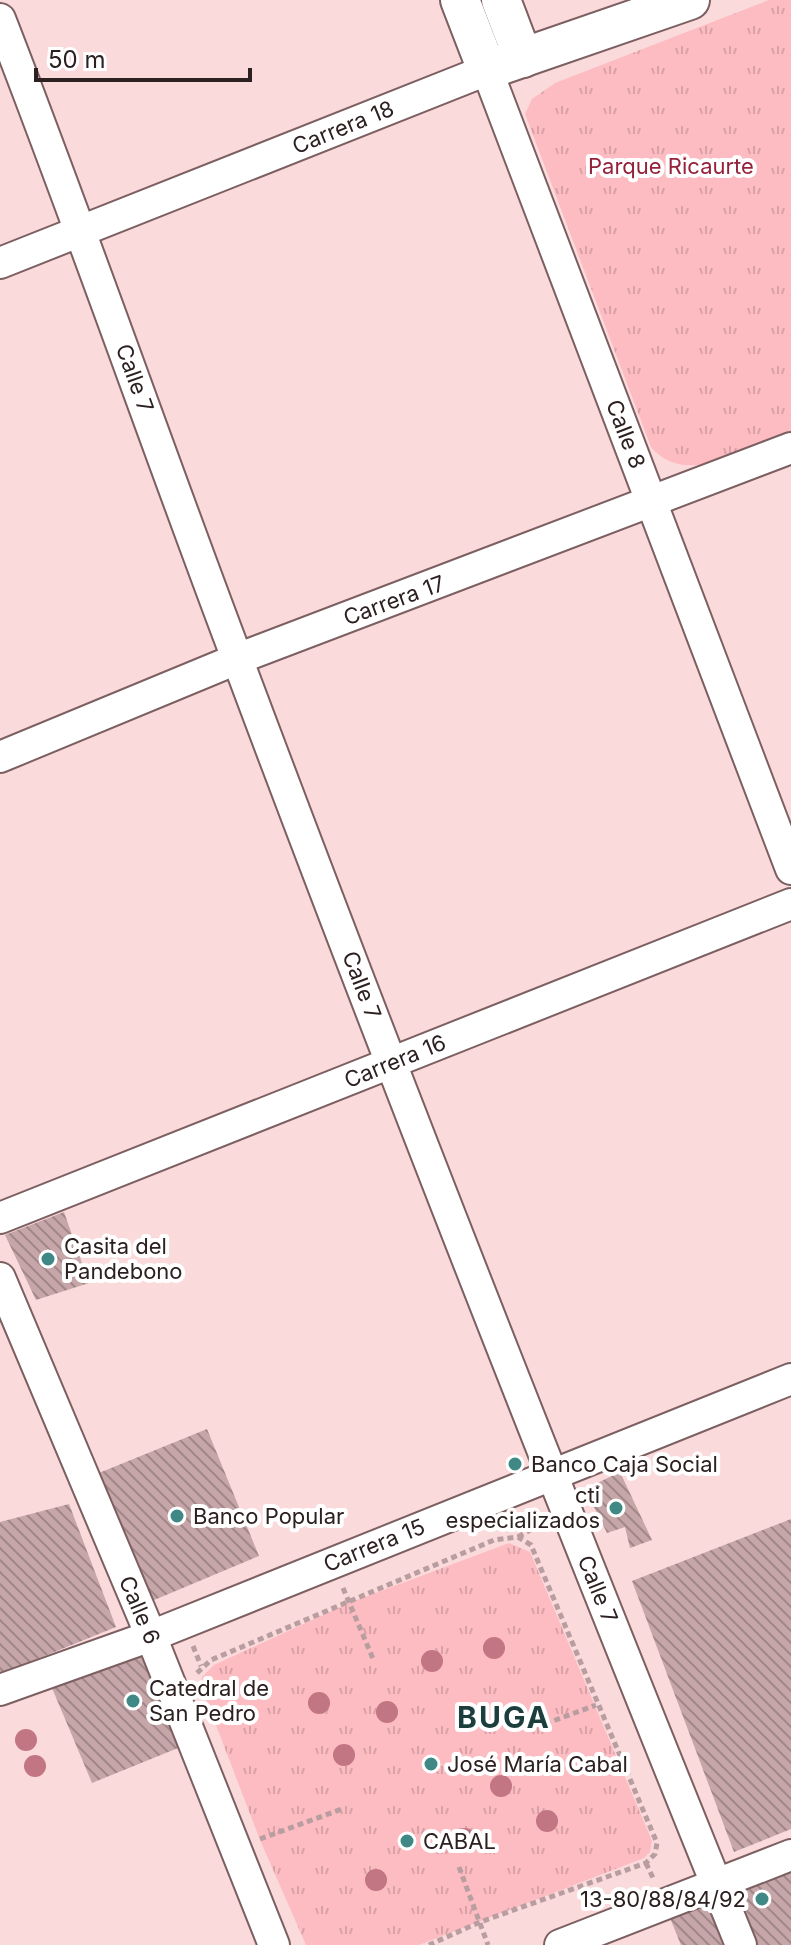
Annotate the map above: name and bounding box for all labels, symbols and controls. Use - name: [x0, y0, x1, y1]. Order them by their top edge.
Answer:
- scale bar: [36, 32, 250, 82]
- text: 50 m: [48, 45, 106, 74]
- street label: Carrera 18: [288, 95, 398, 159]
- park label: Parque Ricaurte: [588, 153, 754, 179]
- street label: Calle 7: [111, 340, 159, 416]
- street label: Calle 8: [601, 396, 651, 472]
- street label: Carrera 17: [340, 570, 448, 630]
- street label: Calle 7: [337, 947, 387, 1023]
- street label: Carrera 16: [340, 1029, 450, 1093]
- place label: Casita del Pandebono: [64, 1233, 183, 1284]
- marker: Casita del Pandebono: [39, 1250, 57, 1268]
- place label: Banco Caja Social: [531, 1451, 718, 1477]
- marker: Banco Caja Social: [506, 1455, 524, 1473]
- place label: cti especializados: [446, 1482, 600, 1533]
- marker: cti especializados: [607, 1499, 625, 1517]
- place label: Banco Popular: [193, 1503, 344, 1529]
- marker: Banco Popular: [168, 1507, 186, 1525]
- street label: Carrera 15: [320, 1513, 428, 1577]
- street label: Calle 7: [573, 1551, 623, 1627]
- street label: Calle 6: [114, 1572, 166, 1648]
- place label: Catedral de San Pedro: [149, 1675, 269, 1726]
- marker: Catedral de San Pedro: [124, 1692, 142, 1710]
- district label: BUGA: [457, 1699, 551, 1735]
- place label: José María Cabal: [447, 1751, 628, 1777]
- marker: José María Cabal: [422, 1755, 440, 1773]
- place label: CABAL: [423, 1828, 496, 1854]
- marker: CABAL: [398, 1832, 416, 1850]
- place label: 13-80/88/84/92: [580, 1886, 746, 1912]
- marker: 13-80/88/84/92: [753, 1890, 771, 1908]

